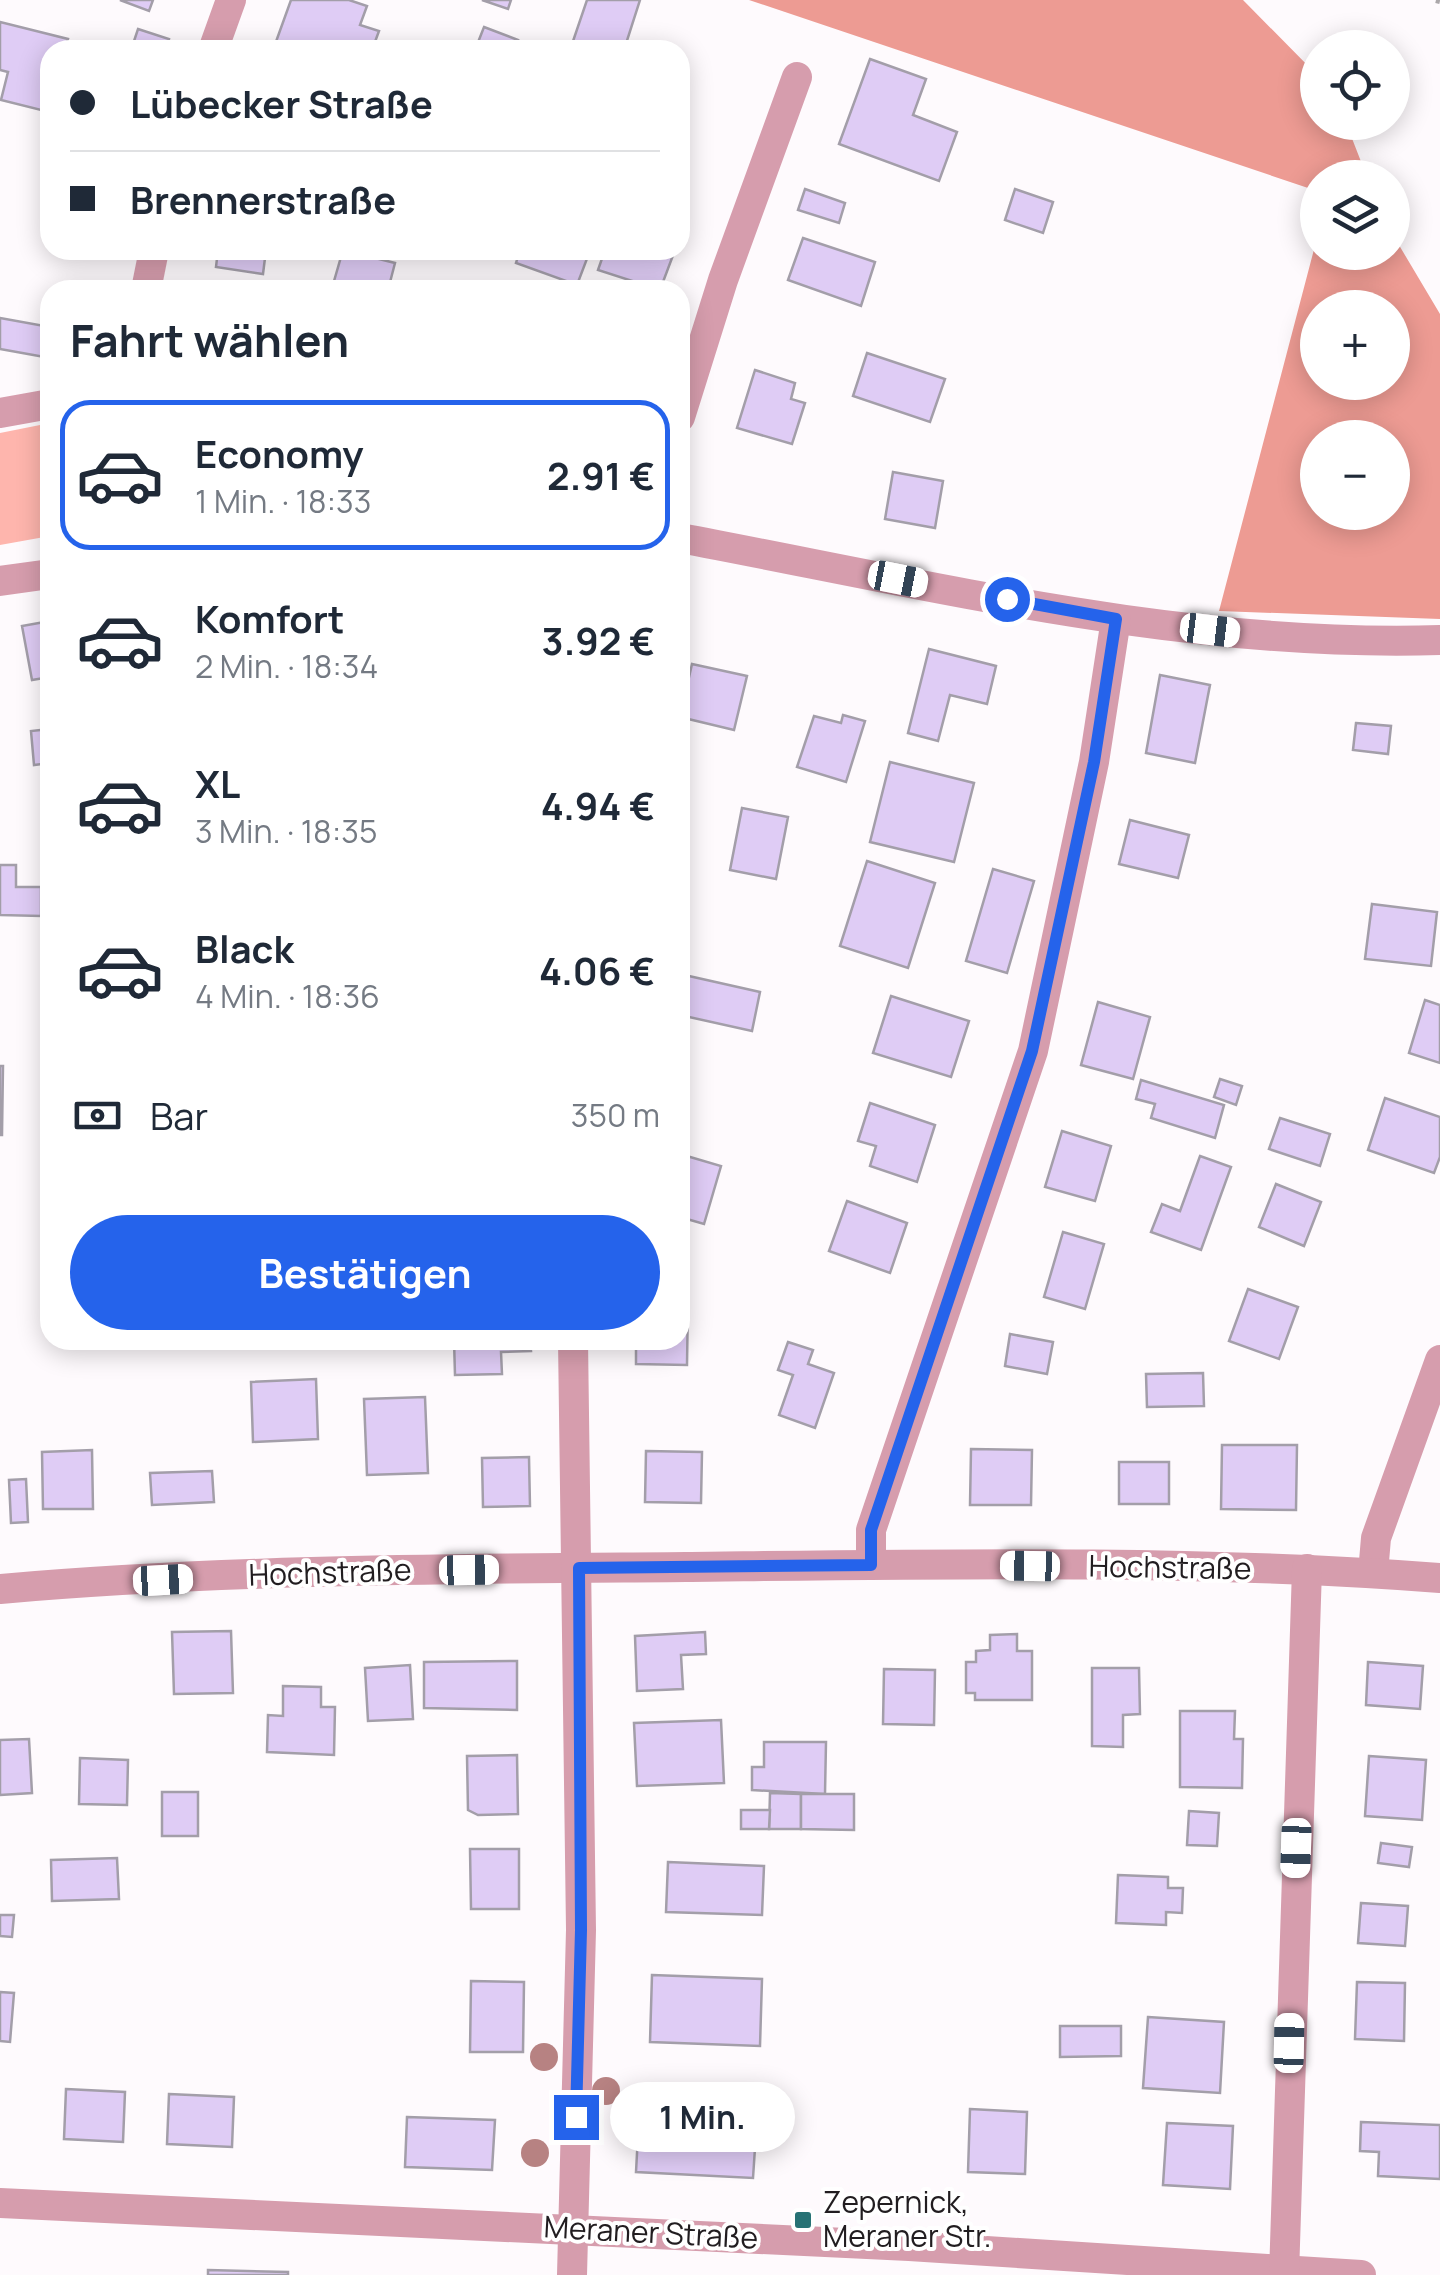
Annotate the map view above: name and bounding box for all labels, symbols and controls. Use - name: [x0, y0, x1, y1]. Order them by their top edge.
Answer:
- map controls: [1300, 30, 1410, 530]
- button: locate: [1300, 30, 1410, 140]
- text: Lübecker Straße: [130, 77, 433, 129]
- button: layers: [1300, 160, 1410, 270]
- text: Brennerstraße: [130, 173, 396, 225]
- button: +: [1300, 290, 1410, 400]
- text: Fahrt wählen: [70, 309, 349, 371]
- button: −: [1300, 420, 1410, 530]
- text: Economy: [195, 427, 364, 479]
- icon: car: [75, 430, 165, 520]
- text: 2.91 €: [547, 449, 655, 501]
- text: 1 Min. · 18:33: [195, 479, 371, 523]
- car: [866, 559, 930, 599]
- route start: [985, 577, 1030, 622]
- text: Komfort: [195, 592, 344, 644]
- icon: car: [75, 595, 165, 685]
- car: [1178, 611, 1242, 649]
- text: 3.92 €: [542, 614, 655, 666]
- text: 2 Min. · 18:34: [195, 644, 378, 688]
- text: XL: [195, 757, 240, 809]
- icon: car: [75, 760, 165, 850]
- text: 4.94 €: [541, 779, 655, 831]
- text: 3 Min. · 18:35: [195, 809, 377, 853]
- text: Black: [195, 922, 294, 974]
- icon: car: [75, 925, 165, 1015]
- text: 4.06 €: [539, 944, 655, 996]
- text: 4 Min. · 18:36: [195, 974, 380, 1018]
- icon: cash: [70, 1088, 125, 1143]
- text: Bar: [150, 1089, 208, 1141]
- text: 350 m: [571, 1093, 660, 1137]
- button: Bestätigen: [70, 1215, 660, 1330]
- street label: Hochstraße: [1088, 1545, 1252, 1588]
- street label: Hochstraße: [248, 1548, 412, 1595]
- car: [1000, 1550, 1060, 1582]
- car: [439, 1554, 499, 1586]
- car: [132, 1563, 194, 1597]
- car: [1280, 1817, 1312, 1879]
- car: [1273, 2013, 1305, 2073]
- callout: 1 Min.: [611, 2082, 796, 2152]
- route end: [554, 2095, 599, 2140]
- text: 1 Min.: [659, 2095, 746, 2139]
- place label: Zepernick, Meraner Str.: [823, 2181, 991, 2256]
- street label: Meraner Straße: [543, 2205, 759, 2258]
- marker: Zepernick, Meraner Str.: [792, 2209, 814, 2231]

